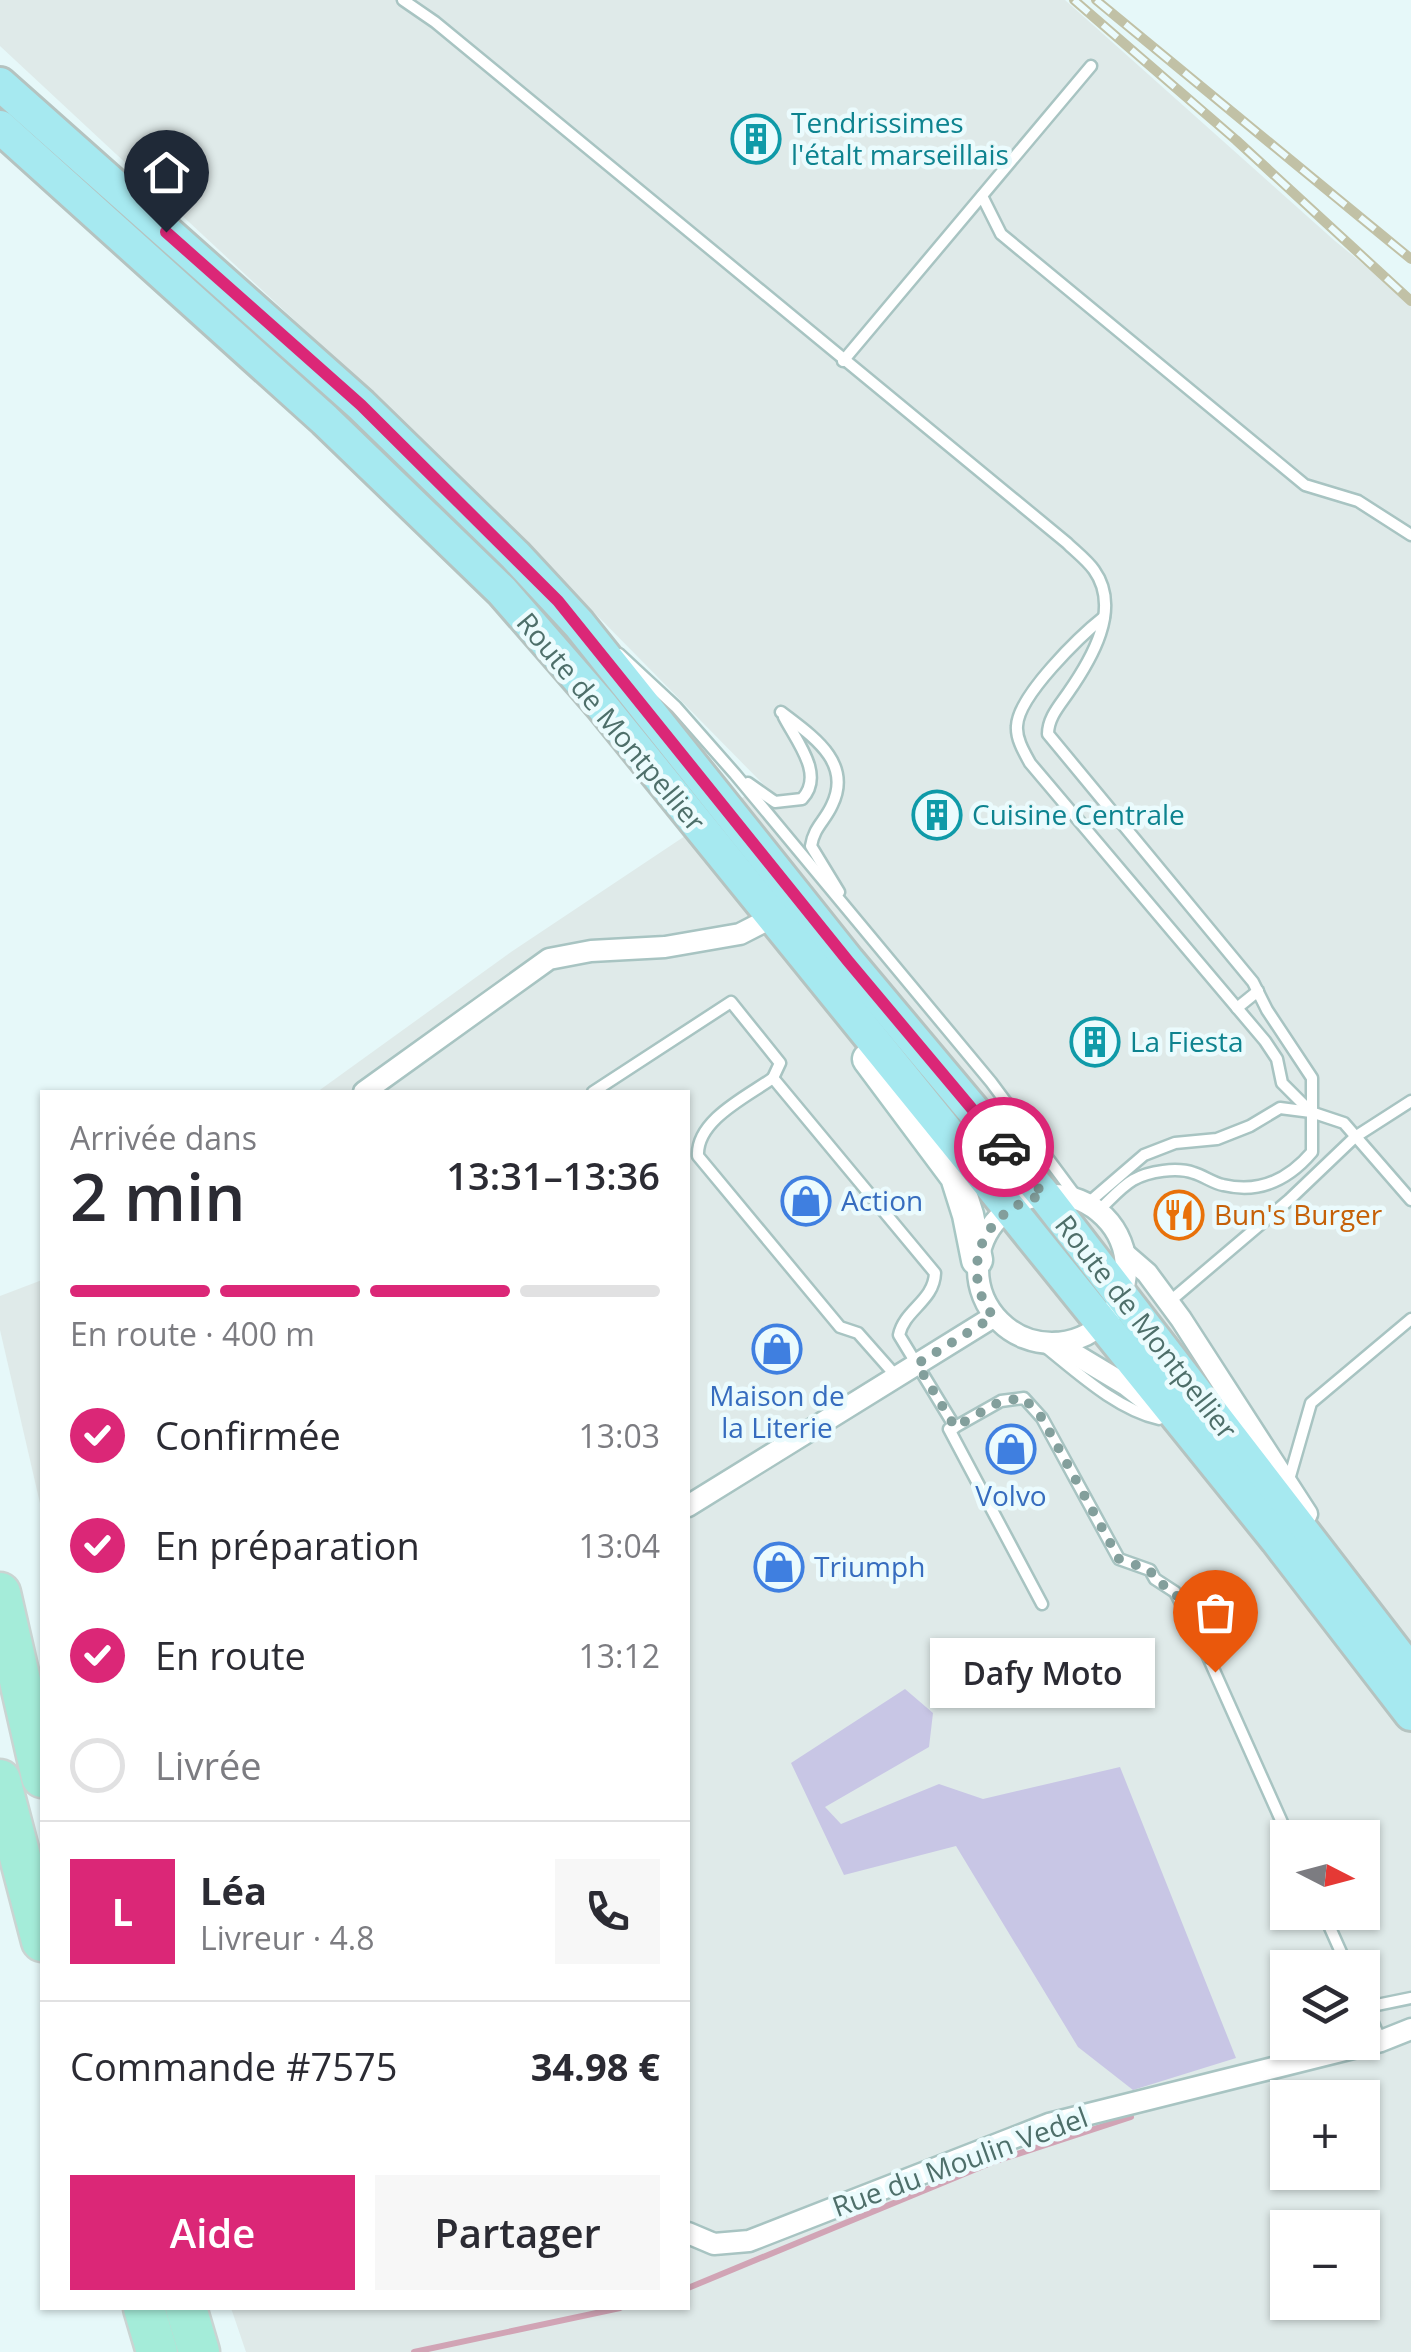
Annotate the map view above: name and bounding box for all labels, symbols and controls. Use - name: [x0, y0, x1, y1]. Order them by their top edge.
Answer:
- place label: Tendrissimes l'étalt marseillais: [791, 103, 1009, 173]
- building icon: Tendrissimes l'étalt marseillais: [730, 113, 782, 165]
- pin: [124, 130, 209, 233]
- icon: home: [139, 145, 194, 200]
- street label: Route de Montpellier: [509, 604, 715, 839]
- building icon: Cuisine Centrale: [911, 789, 963, 841]
- place label: Cuisine Centrale: [972, 795, 1185, 833]
- building icon: La Fiesta: [1069, 1016, 1121, 1068]
- place label: La Fiesta: [1130, 1022, 1244, 1060]
- courier: [954, 1097, 1054, 1197]
- text: Arrivée dans: [70, 1116, 257, 1159]
- icon: car: [977, 1120, 1032, 1175]
- text: 13:31–13:36: [446, 1149, 660, 1201]
- text: 2 min: [70, 1152, 245, 1240]
- shop icon: Action: [780, 1175, 832, 1227]
- place label: Action: [841, 1181, 923, 1219]
- restaurant icon: Bun's Burger: [1153, 1189, 1205, 1241]
- place label: Bun's Burger: [1214, 1195, 1383, 1233]
- street label: Route de Montpellier: [1047, 1206, 1247, 1447]
- text: En route · 400 m: [70, 1312, 315, 1355]
- shop icon: Maison de la Literie: [751, 1323, 803, 1375]
- place label: Maison de la Literie: [709, 1376, 845, 1446]
- icon: check: [70, 1408, 125, 1463]
- text: Confirmée: [155, 1409, 341, 1461]
- text: 13:03: [578, 1414, 660, 1457]
- shop icon: Volvo: [985, 1423, 1037, 1475]
- place label: Volvo: [975, 1476, 1047, 1514]
- icon: check: [70, 1518, 125, 1573]
- text: En préparation: [155, 1519, 420, 1571]
- text: 13:04: [578, 1524, 660, 1567]
- shop icon: Triumph: [753, 1541, 805, 1593]
- place label: Triumph: [814, 1547, 925, 1585]
- pin: [1173, 1570, 1258, 1673]
- icon: bag: [1188, 1585, 1243, 1640]
- icon: check: [70, 1628, 125, 1683]
- text: En route: [155, 1629, 306, 1681]
- text: 13:12: [578, 1634, 660, 1677]
- callout: Dafy Moto: [930, 1637, 1155, 1707]
- text: Dafy Moto: [962, 1651, 1123, 1694]
- text: Livrée: [155, 1739, 262, 1791]
- north arrow: [1270, 1820, 1380, 1930]
- map controls: [1270, 1820, 1380, 2320]
- button: phone: [555, 1859, 660, 1964]
- text: Léa: [200, 1864, 267, 1916]
- text: L: [112, 1885, 133, 1937]
- text: Livreur · 4.8: [200, 1916, 375, 1959]
- button: layers: [1270, 1950, 1380, 2060]
- text: Commande #7575: [70, 2040, 398, 2092]
- text: 34.98 €: [531, 2040, 660, 2092]
- button: +: [1270, 2080, 1380, 2190]
- street label: Rue du Moulin Vedel: [827, 2097, 1093, 2225]
- button: Aide: [70, 2175, 355, 2290]
- button: Partager: [375, 2175, 660, 2290]
- button: −: [1270, 2210, 1380, 2320]

